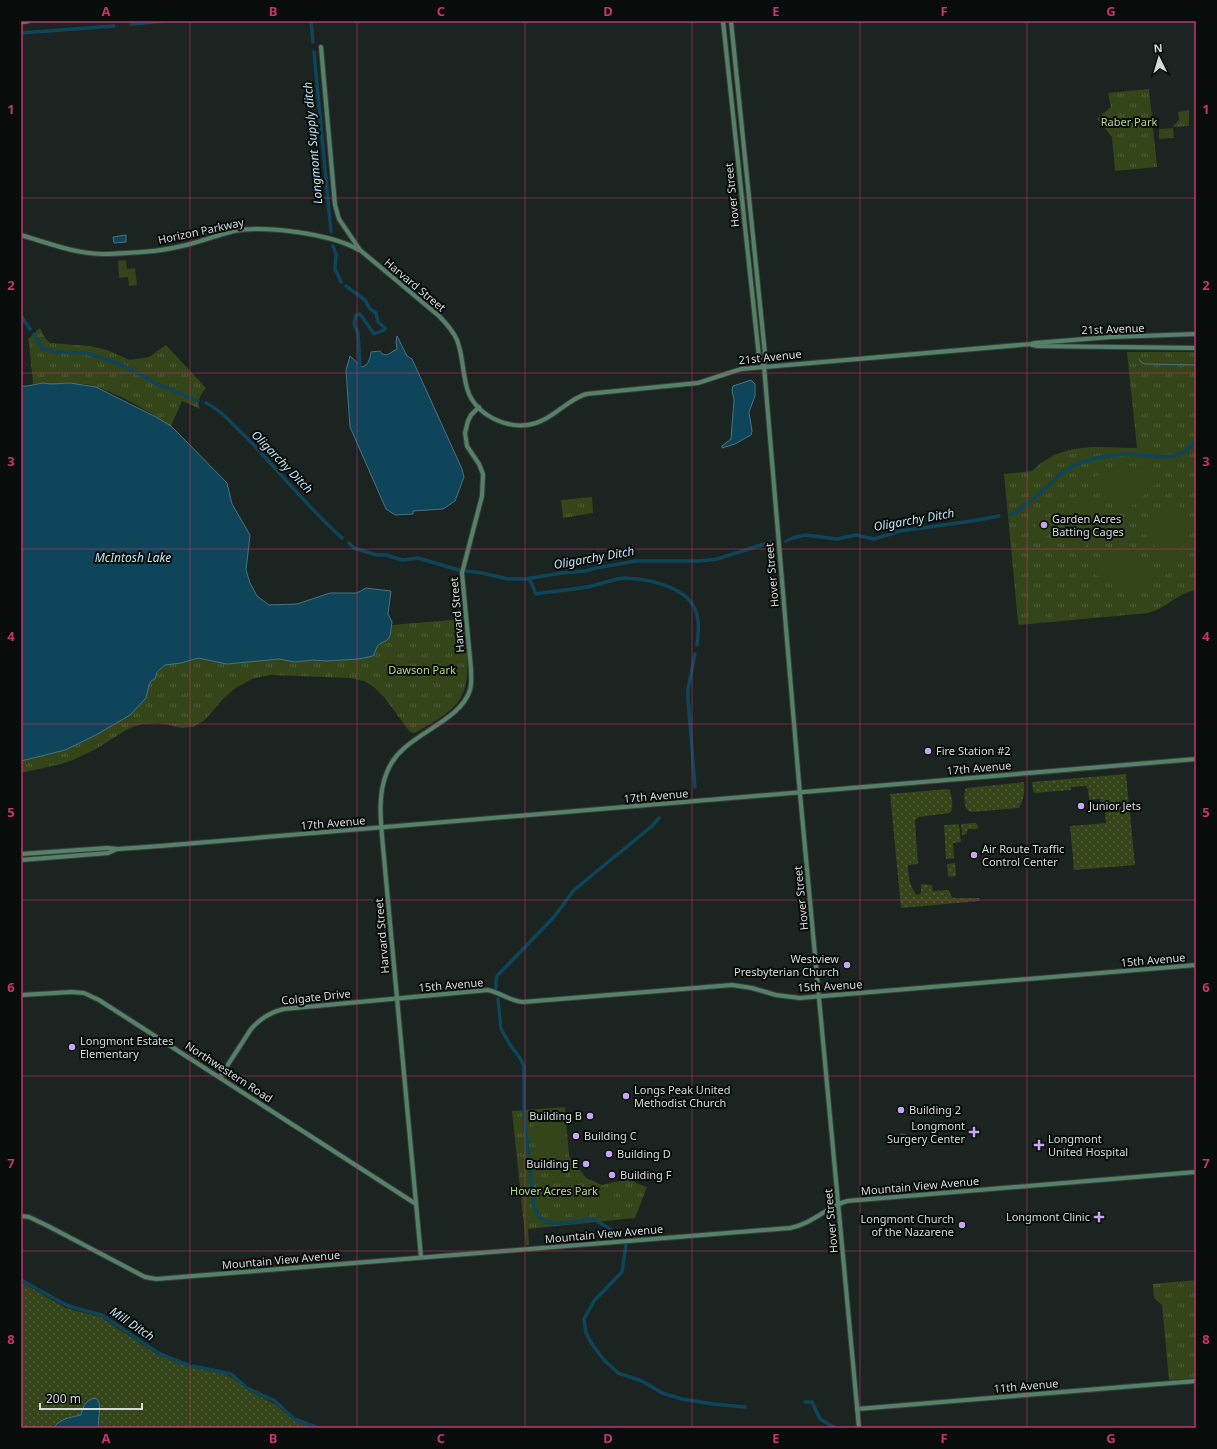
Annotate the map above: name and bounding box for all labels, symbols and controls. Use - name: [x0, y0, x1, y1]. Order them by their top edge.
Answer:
- text: A: [102, 2, 111, 20]
- text: B: [269, 2, 277, 20]
- text: C: [437, 2, 445, 20]
- text: D: [603, 2, 613, 20]
- text: E: [772, 2, 780, 20]
- text: F: [940, 2, 948, 20]
- text: G: [1106, 2, 1116, 20]
- north arrow: [1139, 38, 1179, 78]
- text: N: [1153, 40, 1163, 55]
- water label: Longmont Supply ditch: [299, 81, 326, 205]
- text: 1: [7, 100, 15, 118]
- text: 1: [1202, 100, 1210, 118]
- park label: Raber Park: [1101, 114, 1157, 129]
- street label: Hover Street: [721, 162, 742, 228]
- street label: Horizon Parkway: [157, 214, 246, 247]
- street label: Harvard Street: [382, 255, 449, 315]
- text: 2: [7, 276, 15, 294]
- text: 2: [1202, 276, 1210, 294]
- street label: 21st Avenue: [1081, 320, 1145, 337]
- street label: 21st Avenue: [738, 346, 802, 367]
- water label: Oligarchy Ditch: [248, 426, 317, 497]
- text: 3: [7, 452, 15, 470]
- text: 3: [1202, 452, 1210, 470]
- water label: Oligarchy Ditch: [872, 504, 956, 535]
- place label: Garden Acres Batting Cages: [1052, 511, 1124, 539]
- marker: Garden Acres Batting Cages: [1039, 520, 1049, 530]
- water label: Oligarchy Ditch: [552, 542, 636, 573]
- street label: Hover Street: [761, 542, 782, 608]
- water label: McIntosh Lake: [95, 549, 171, 566]
- street label: Harvard Street: [446, 577, 467, 653]
- text: 4: [7, 627, 15, 645]
- text: 4: [1202, 627, 1210, 645]
- park label: Dawson Park: [388, 662, 456, 677]
- place label: Fire Station #2: [936, 743, 1011, 758]
- marker: Fire Station #2: [923, 746, 933, 756]
- street label: 17th Avenue: [946, 757, 1012, 778]
- street label: 17th Avenue: [623, 785, 689, 806]
- place label: Junior Jets: [1088, 798, 1141, 813]
- marker: Junior Jets: [1076, 801, 1086, 811]
- text: 5: [7, 803, 15, 821]
- text: 5: [1202, 803, 1210, 821]
- street label: 17th Avenue: [300, 812, 366, 833]
- place label: Air Route Traffic Control Center: [982, 841, 1064, 869]
- marker: Air Route Traffic Control Center: [969, 850, 979, 860]
- street label: Hover Street: [790, 865, 811, 931]
- street label: Harvard Street: [371, 898, 392, 974]
- street label: 15th Avenue: [1120, 949, 1186, 970]
- place label: Westview Presbyterian Church: [734, 951, 839, 979]
- marker: Westview Presbyterian Church: [842, 960, 852, 970]
- street label: 15th Avenue: [418, 974, 484, 995]
- street label: 15th Avenue: [797, 976, 863, 995]
- text: 6: [7, 978, 15, 996]
- text: 6: [1202, 978, 1210, 996]
- street label: Colgate Drive: [281, 985, 351, 1008]
- place label: Longmont Estates Elementary: [80, 1033, 174, 1061]
- street label: Northwestern Road: [183, 1038, 276, 1105]
- marker: Longmont Estates Elementary: [67, 1042, 77, 1052]
- place label: Longs Peak United Methodist Church: [634, 1082, 731, 1110]
- marker: Longs Peak United Methodist Church: [621, 1091, 631, 1101]
- place label: Building 2: [909, 1102, 961, 1117]
- marker: Building 2: [896, 1105, 906, 1115]
- place label: Building B: [529, 1108, 582, 1123]
- marker: Building B: [585, 1111, 595, 1121]
- place label: Longmont Surgery Center: [887, 1118, 965, 1146]
- marker: Longmont Surgery Center: [968, 1126, 980, 1138]
- place label: Building C: [584, 1128, 637, 1143]
- marker: Building C: [571, 1131, 581, 1141]
- place label: Longmont United Hospital: [1048, 1131, 1128, 1159]
- marker: Longmont United Hospital: [1033, 1139, 1045, 1151]
- place label: Building D: [617, 1146, 671, 1161]
- marker: Building D: [604, 1149, 614, 1159]
- text: 7: [7, 1154, 15, 1172]
- text: 7: [1202, 1154, 1210, 1172]
- place label: Building E: [526, 1156, 578, 1171]
- marker: Building E: [581, 1159, 591, 1169]
- place label: Building F: [620, 1167, 672, 1182]
- marker: Building F: [607, 1170, 617, 1180]
- street label: Mountain View Avenue: [860, 1173, 980, 1198]
- park label: Hover Acres Park: [510, 1183, 598, 1198]
- street label: Hover Street: [820, 1188, 841, 1254]
- place label: Longmont Clinic: [1006, 1209, 1090, 1224]
- place label: Longmont Church of the Nazarene: [861, 1211, 954, 1239]
- marker: Longmont Clinic: [1093, 1211, 1105, 1223]
- marker: Longmont Church of the Nazarene: [957, 1220, 967, 1230]
- street label: Mountain View Avenue: [544, 1221, 664, 1246]
- street label: Mountain View Avenue: [221, 1247, 341, 1272]
- water label: Mill Ditch: [107, 1303, 158, 1345]
- text: 8: [7, 1330, 15, 1348]
- text: 8: [1202, 1330, 1210, 1348]
- street label: 11th Avenue: [993, 1375, 1059, 1396]
- scale bar: [40, 1385, 142, 1411]
- text: 200 m: [46, 1390, 81, 1407]
- text: A: [102, 1429, 111, 1447]
- text: B: [269, 1429, 277, 1447]
- text: C: [437, 1429, 445, 1447]
- text: D: [603, 1429, 613, 1447]
- text: E: [772, 1429, 780, 1447]
- text: F: [940, 1429, 948, 1447]
- text: G: [1106, 1429, 1116, 1447]

